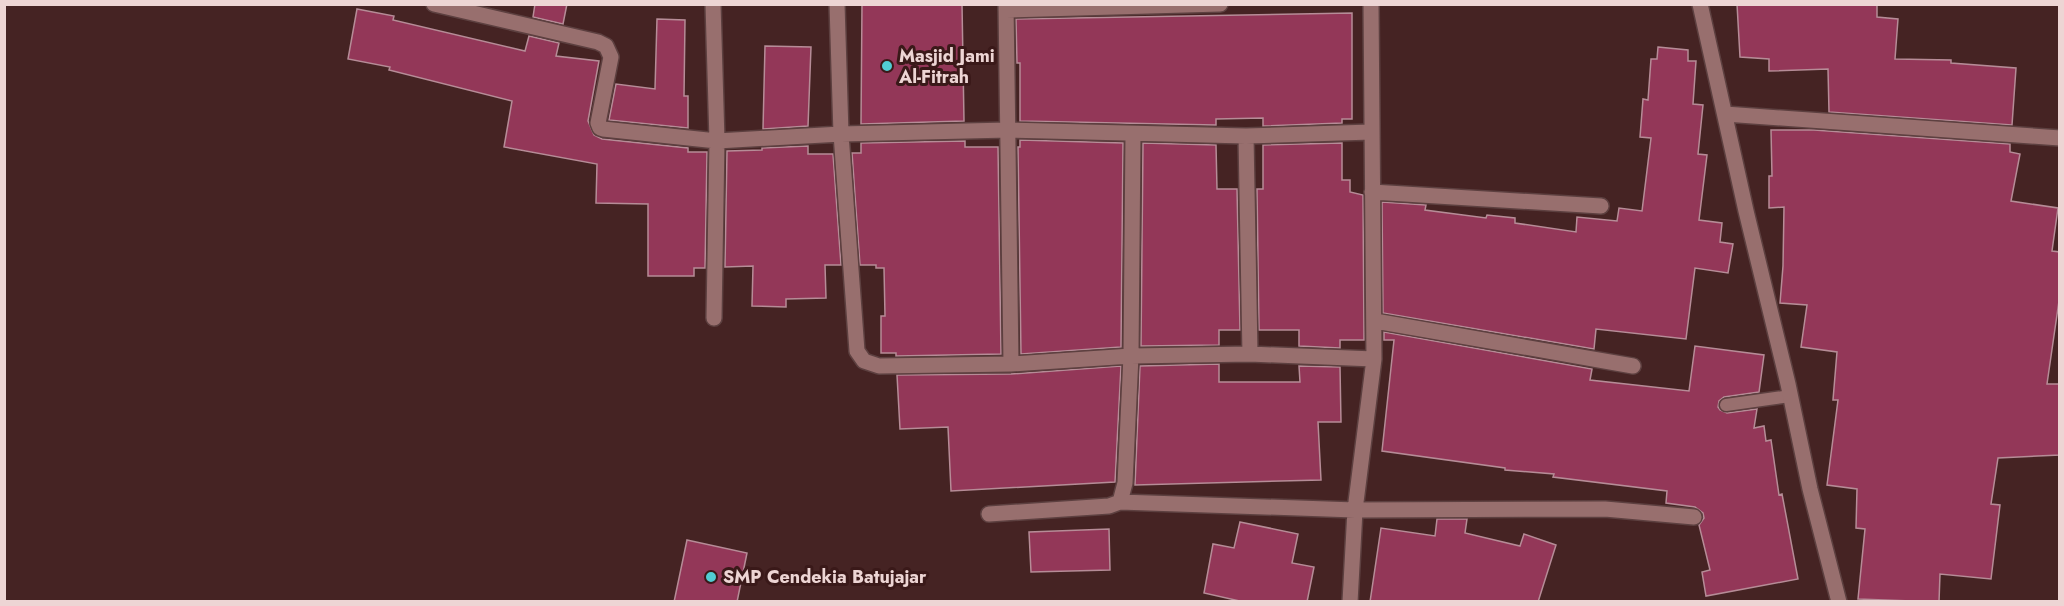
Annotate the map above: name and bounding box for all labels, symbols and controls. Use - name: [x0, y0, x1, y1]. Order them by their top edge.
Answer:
- place label: Masjid Jami Al-Fitrah: [898, 43, 995, 90]
- marker: Masjid Jami Al-Fitrah: [880, 59, 894, 73]
- place label: SMP Cendekia Batujajar: [723, 564, 927, 590]
- marker: SMP Cendekia Batujajar: [704, 570, 718, 584]

